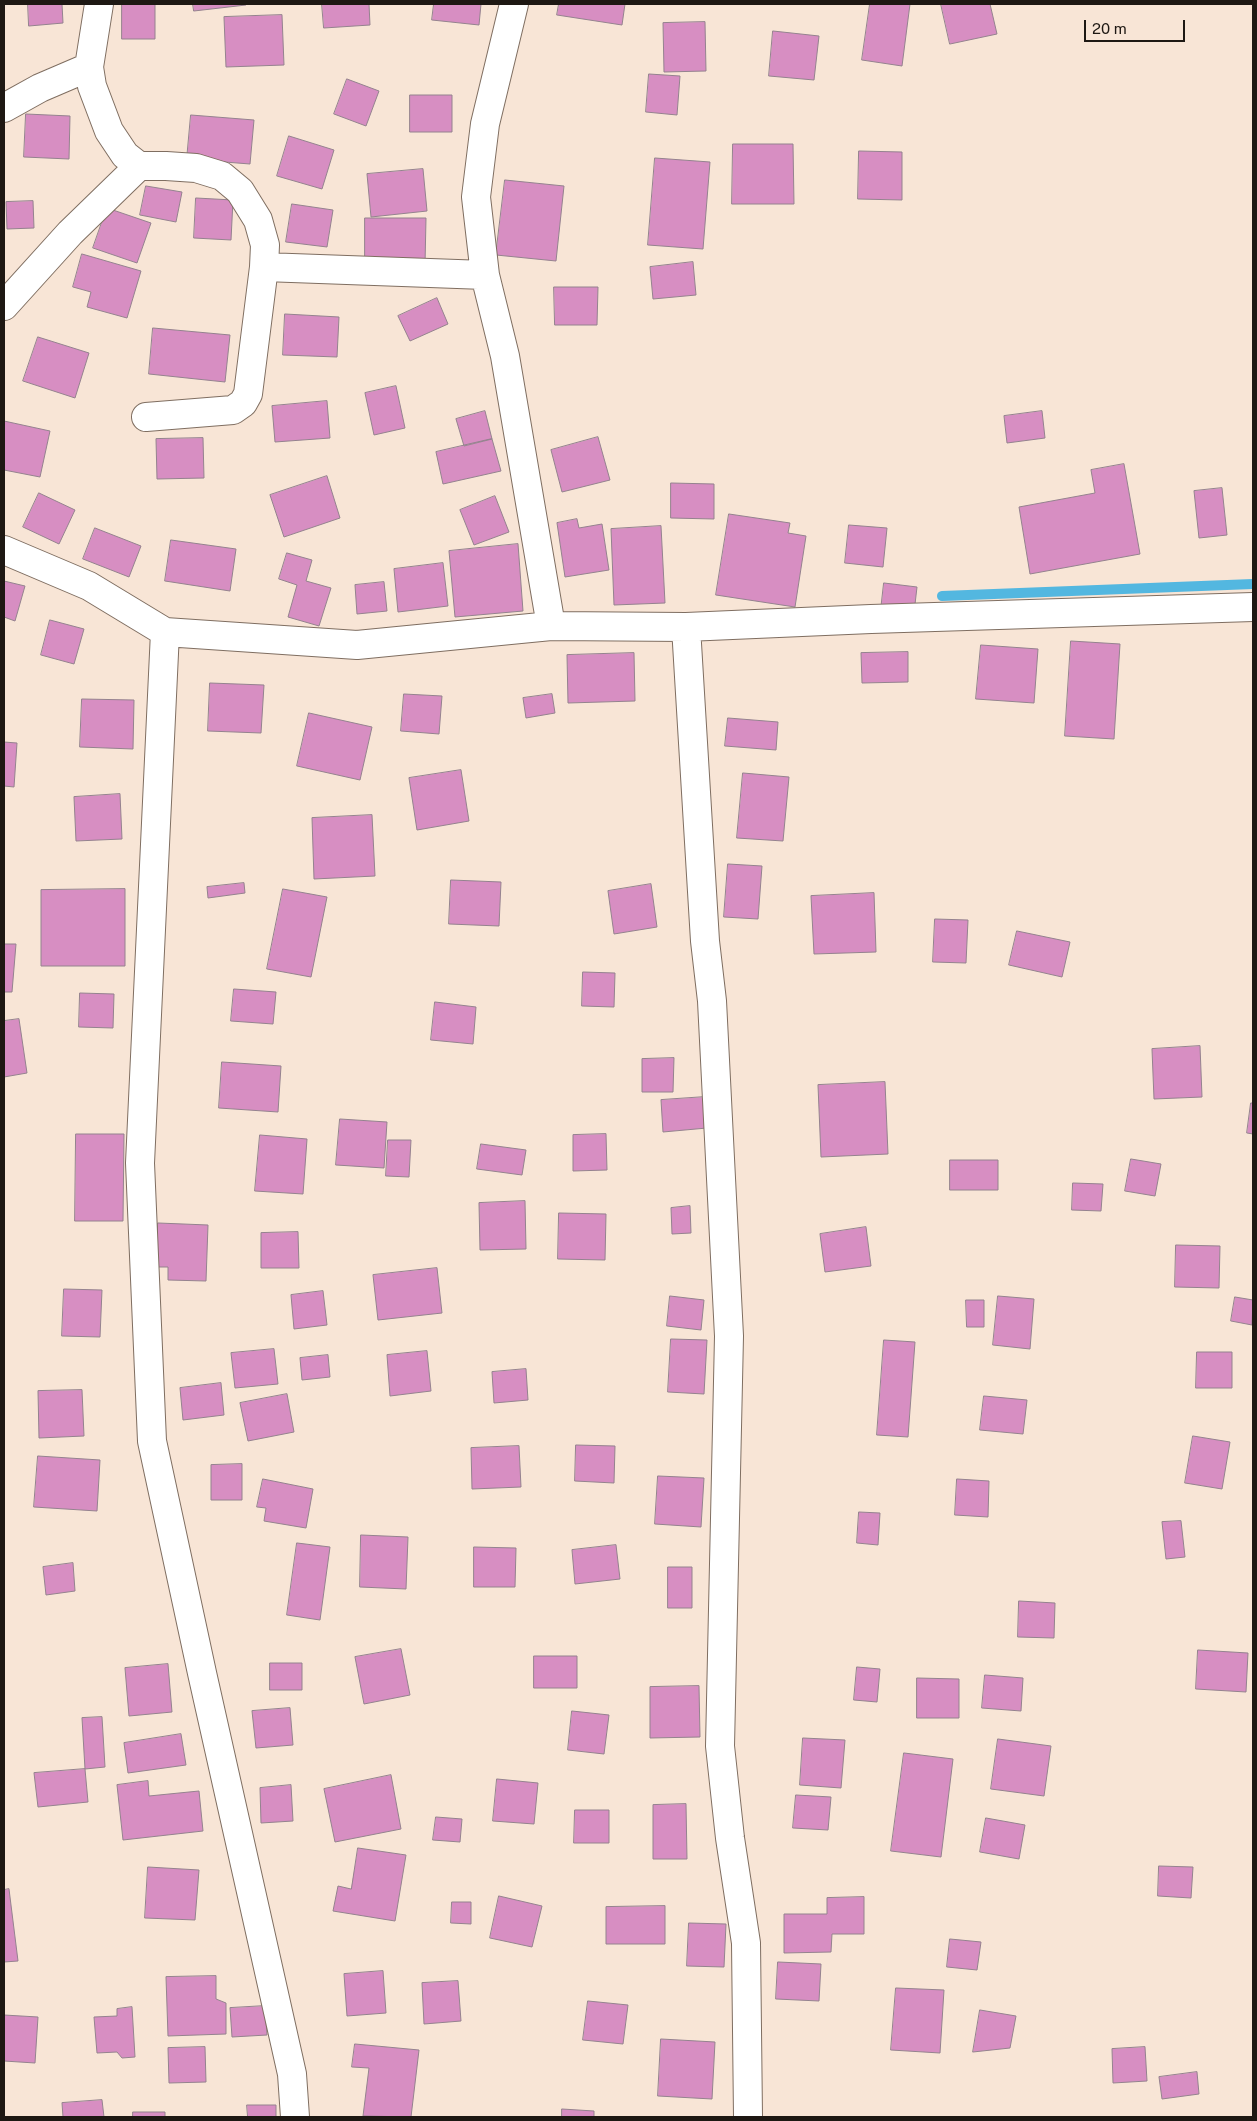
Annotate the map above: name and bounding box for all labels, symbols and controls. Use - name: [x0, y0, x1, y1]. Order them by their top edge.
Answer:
- scale bar: [1087, 10, 1188, 42]
- text: 20 m: [1092, 20, 1127, 37]

